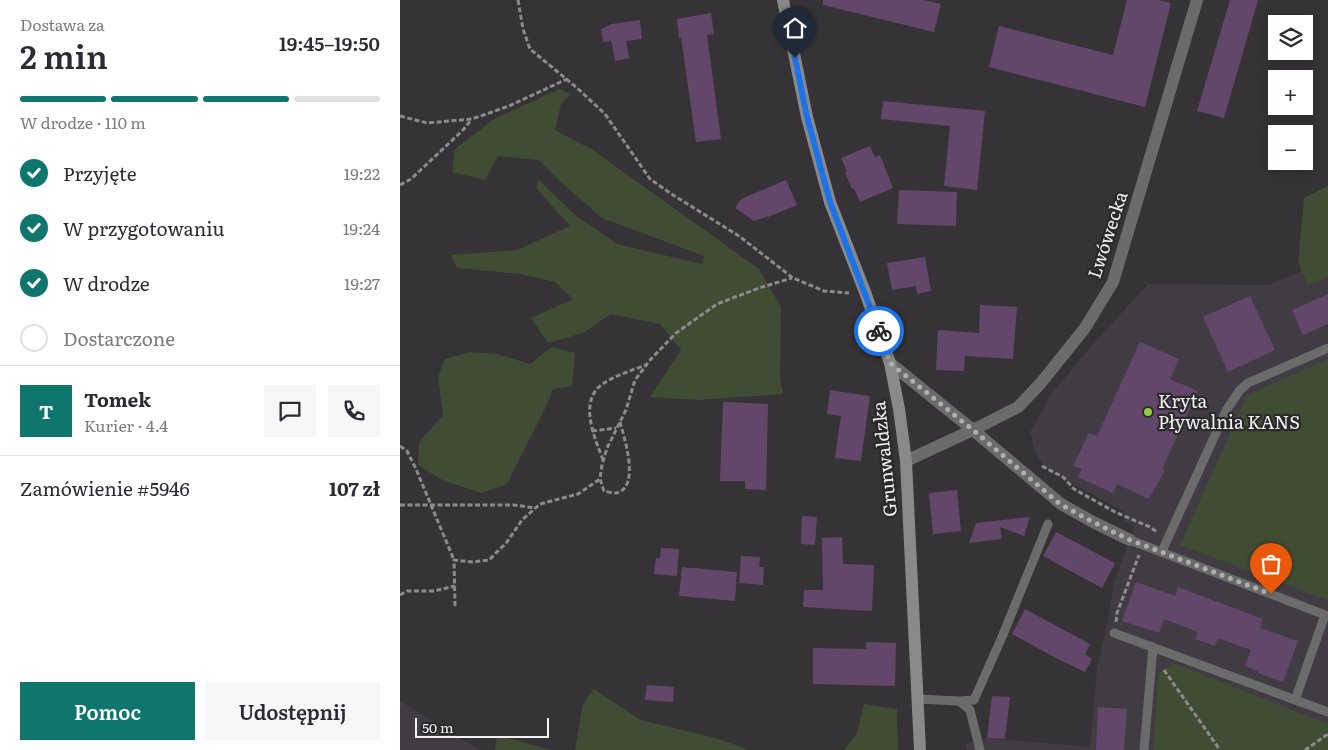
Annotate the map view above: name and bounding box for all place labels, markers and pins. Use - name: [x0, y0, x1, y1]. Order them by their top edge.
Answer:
- pin: [774, 7, 816, 58]
- place label: Kryta Pływalnia KANS: [1158, 387, 1300, 435]
- marker: Kryta Pływalnia KANS: [1142, 406, 1154, 418]
- pin: [1250, 543, 1292, 594]

